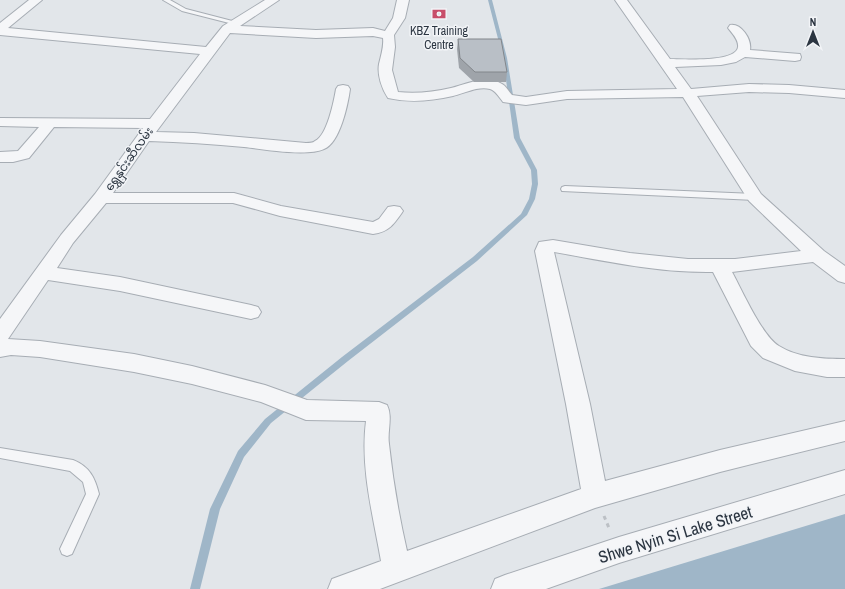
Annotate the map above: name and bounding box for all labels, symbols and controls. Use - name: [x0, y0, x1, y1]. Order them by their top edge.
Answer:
- bank icon: KBZ Training Centre: [431, 6, 447, 22]
- north arrow: [793, 12, 833, 52]
- text: N: [810, 15, 816, 29]
- place label: KBZ Training Centre: [410, 23, 469, 53]
- street label: ရွှေနှင်းဆီလမ်း: [100, 123, 159, 195]
- street label: Shwe Nyin Si Lake Street: [595, 500, 755, 568]

